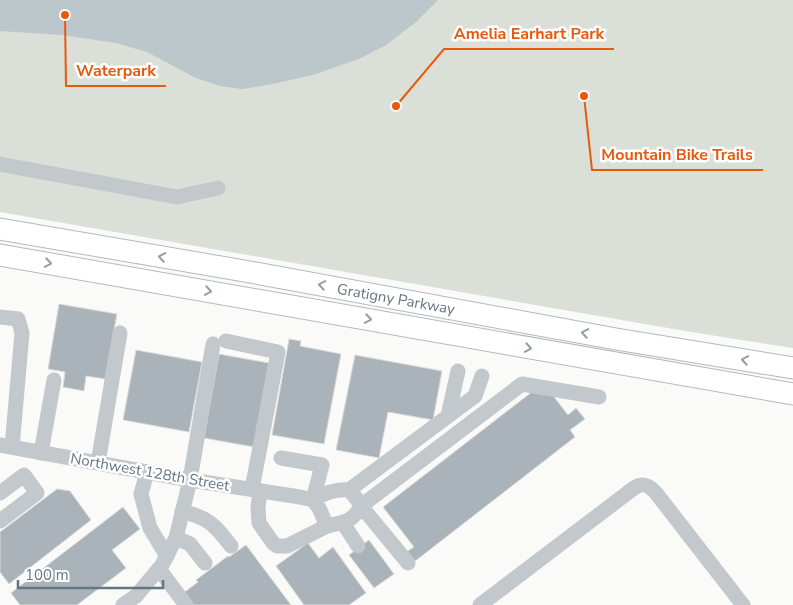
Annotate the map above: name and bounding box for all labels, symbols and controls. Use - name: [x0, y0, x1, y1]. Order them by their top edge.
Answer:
- callout: Amelia Earhart Park: [444, 18, 614, 49]
- text: Amelia Earhart Park: [454, 23, 605, 45]
- callout: Waterpark: [66, 55, 166, 86]
- text: Waterpark: [76, 60, 156, 82]
- callout: Mountain Bike Trails: [592, 139, 763, 170]
- text: Mountain Bike Trails: [601, 144, 753, 166]
- one-way arrow: [157, 252, 166, 262]
- one-way arrow: [44, 258, 52, 268]
- street label: Gratigny Parkway: [335, 279, 457, 319]
- one-way arrow: [317, 281, 326, 291]
- one-way arrow: [204, 286, 212, 296]
- one-way arrow: [364, 314, 373, 324]
- one-way arrow: [580, 328, 589, 338]
- one-way arrow: [524, 342, 533, 352]
- one-way arrow: [741, 356, 749, 366]
- street label: Northwest 128th Street: [69, 448, 232, 496]
- scale bar: [18, 558, 162, 590]
- text: 100 m: [25, 565, 69, 585]

